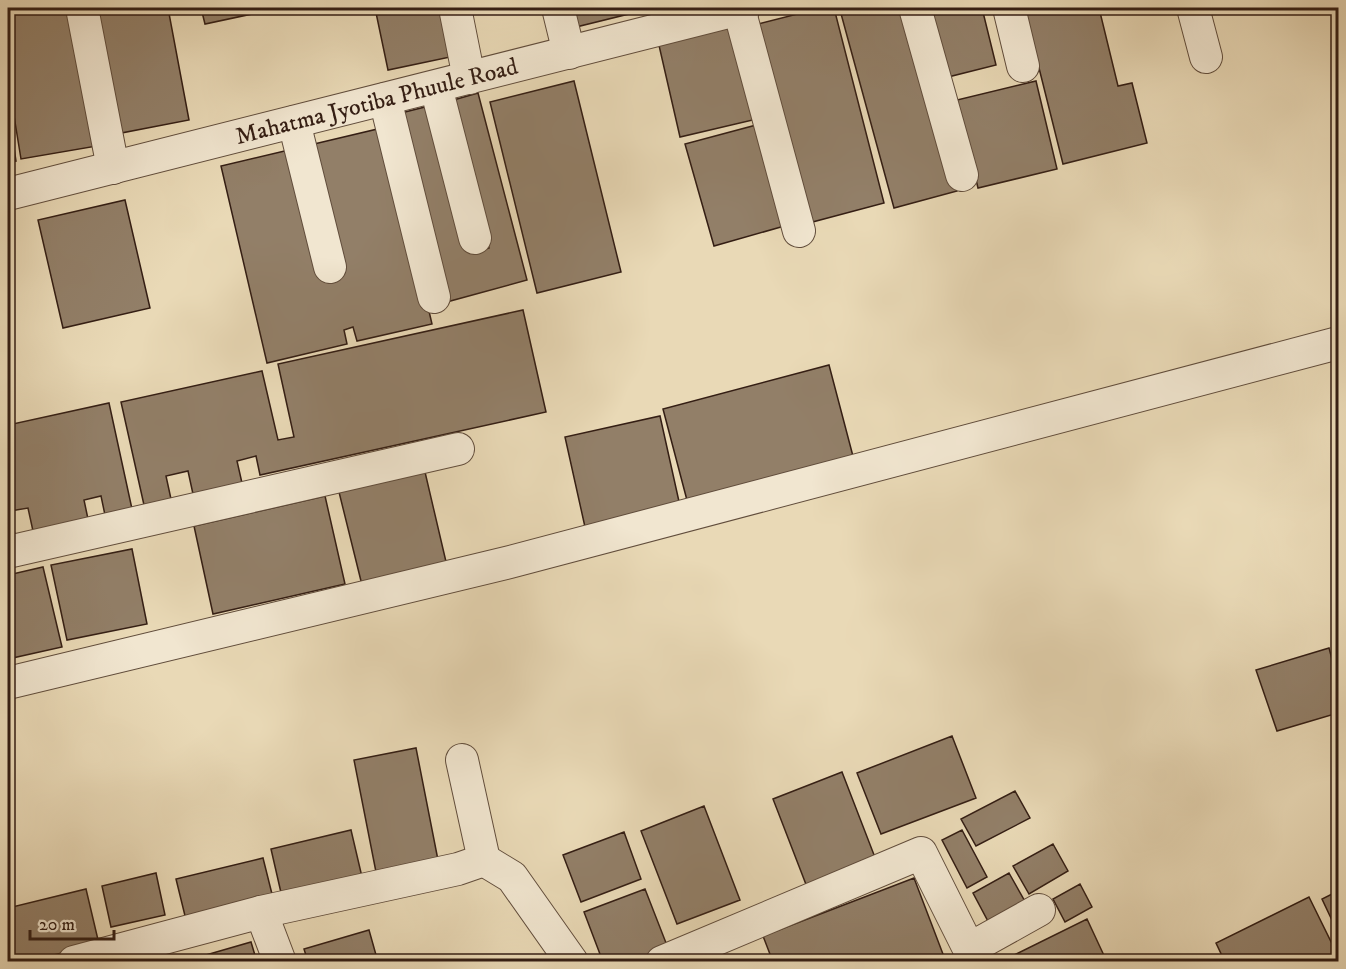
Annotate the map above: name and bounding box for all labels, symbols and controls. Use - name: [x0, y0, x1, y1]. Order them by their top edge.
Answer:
- street label: Mahatma Jyotiba Phuule Road: [232, 52, 521, 152]
- scale bar: [30, 903, 114, 941]
- text: 20 m: [39, 914, 75, 936]

